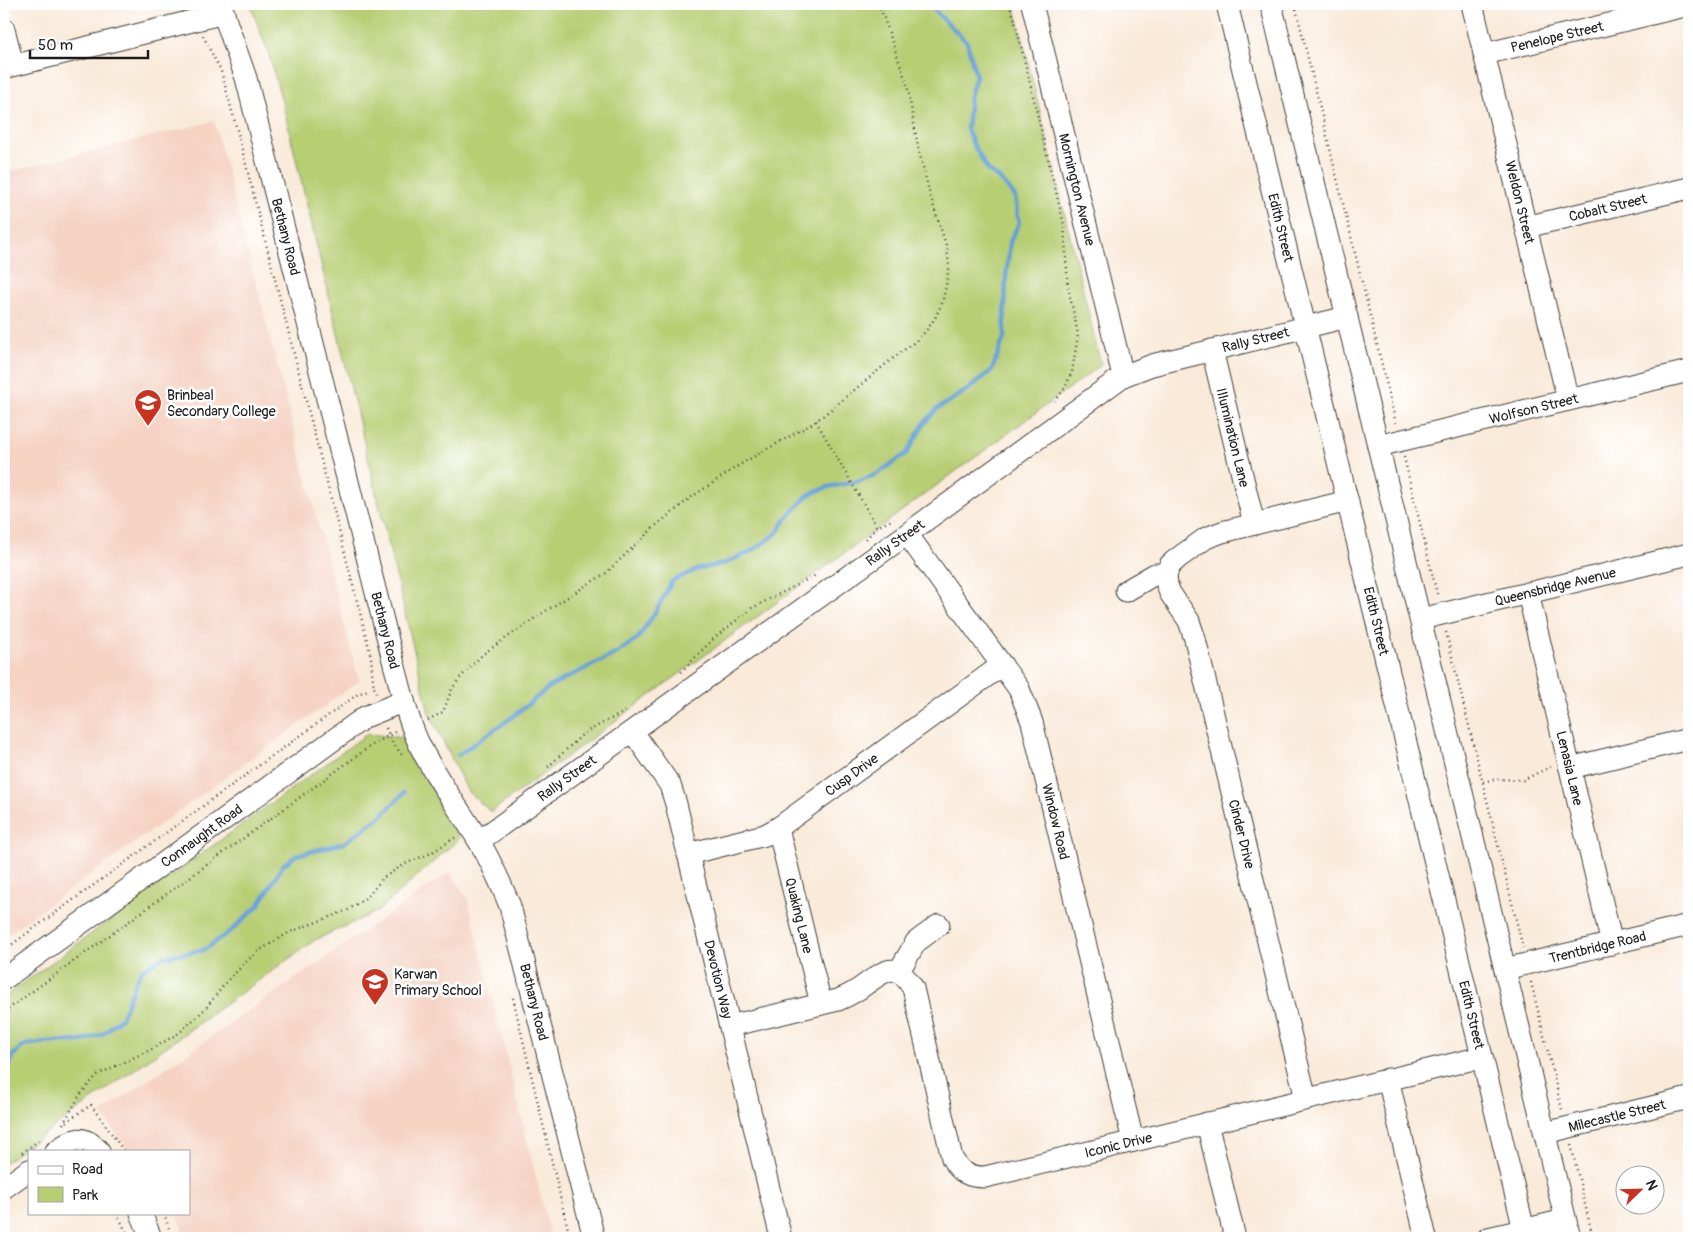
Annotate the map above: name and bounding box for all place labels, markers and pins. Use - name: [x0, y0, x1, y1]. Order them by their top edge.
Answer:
- place label: Brinbeal Secondary College: [167, 387, 276, 420]
- school or university icon: Brinbeal Secondary College: [133, 388, 163, 427]
- place label: Karwan Primary School: [394, 966, 482, 999]
- school or university icon: Karwan Primary School: [360, 967, 390, 1006]

